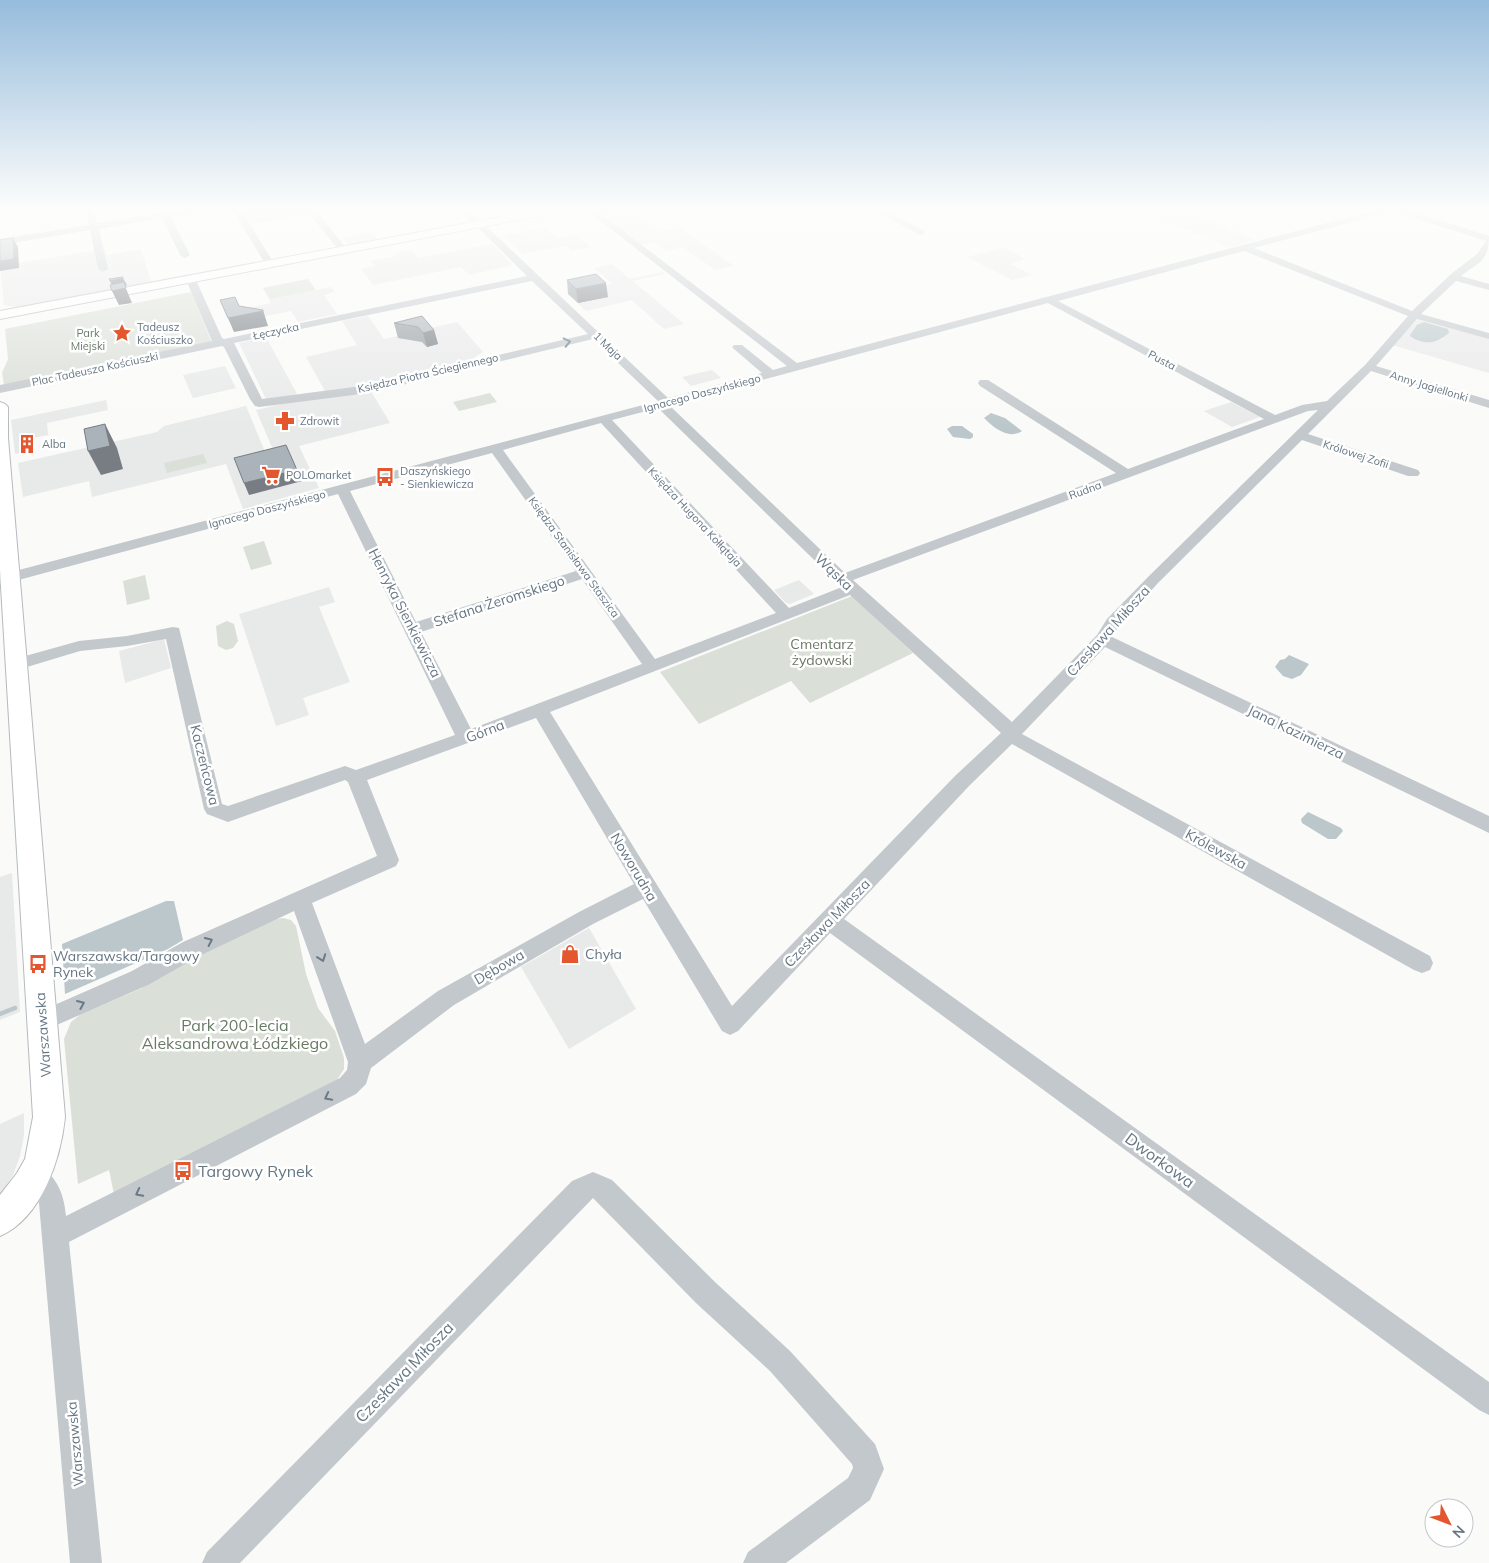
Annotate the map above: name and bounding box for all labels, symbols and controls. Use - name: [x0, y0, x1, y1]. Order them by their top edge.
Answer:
- street label: Łęczycka: [251, 319, 300, 343]
- place label: Tadeusz Kościuszko: [137, 320, 193, 347]
- place icon: Tadeusz Kościuszko: [111, 322, 133, 344]
- park label: Park Miejski: [71, 326, 105, 353]
- street label: 1 Maja: [591, 329, 625, 363]
- one-way arrow: [562, 337, 571, 348]
- street label: Pusta: [1146, 347, 1178, 373]
- street label: Plac Tadeusza Kościuszki: [30, 349, 160, 389]
- street label: Księdza Piotra Ściegiennego: [356, 350, 500, 396]
- street label: Anny Jagiellonki: [1388, 367, 1470, 405]
- street label: Ignacego Daszyńskiego: [642, 371, 762, 415]
- pharmacy icon: Zdrowit: [274, 410, 296, 432]
- place label: Zdrowit: [300, 414, 339, 428]
- building icon: Alba: [16, 433, 38, 455]
- place label: Alba: [42, 437, 66, 451]
- street label: Królowej Zofii: [1321, 437, 1391, 471]
- supermarket icon: POLOmarket: [260, 464, 282, 486]
- place label: Daszyńskiego - Sienkiewicza: [400, 464, 474, 491]
- street label: Księdza Hugona Kołłątaja: [645, 464, 745, 570]
- bus stop icon: Daszyńskiego - Sienkiewicza: [374, 466, 396, 488]
- place label: POLOmarket: [286, 468, 351, 482]
- street label: Rudna: [1067, 478, 1103, 502]
- street label: Ignacego Daszyńskiego: [207, 487, 327, 531]
- street label: Księdza Stanisława Staszica: [526, 494, 622, 620]
- street label: Henryka Sienkiewicza: [365, 545, 445, 681]
- street label: Wąska: [811, 550, 857, 594]
- street label: Stefana Żeromskiego: [431, 571, 567, 631]
- street label: Czesława Miłosza: [1063, 582, 1153, 680]
- park label: Cmentarz żydowski: [790, 635, 854, 669]
- street label: Jana Kazimierza: [1245, 701, 1347, 763]
- street label: Górna: [463, 715, 507, 747]
- street label: Kaczeńcowa: [186, 723, 224, 807]
- street label: Królewska: [1182, 825, 1250, 873]
- street label: Noworudna: [607, 830, 661, 904]
- street label: Czesława Miłosza: [780, 875, 874, 971]
- one-way arrow: [204, 936, 213, 947]
- shop icon: Chyła: [559, 943, 581, 965]
- place label: Chyła: [585, 945, 622, 963]
- street label: Dębowa: [471, 946, 527, 988]
- place label: Warszawska/Targowy Rynek: [53, 947, 200, 981]
- bus stop icon: Warszawska/Targowy Rynek: [27, 953, 49, 975]
- one-way arrow: [316, 954, 326, 962]
- street label: Warszawska: [31, 992, 55, 1078]
- one-way arrow: [76, 999, 84, 1009]
- park label: Park 200-lecia Aleksandrowa Łódzkiego: [142, 1015, 328, 1053]
- one-way arrow: [324, 1091, 333, 1101]
- street label: Dworkowa: [1121, 1128, 1199, 1192]
- bus stop icon: Targowy Rynek: [172, 1160, 194, 1182]
- place label: Targowy Rynek: [198, 1161, 314, 1181]
- one-way arrow: [136, 1187, 145, 1197]
- street label: Czesława Miłosza: [351, 1317, 457, 1427]
- street label: Warszawska: [62, 1401, 88, 1487]
- north arrow: [1424, 1498, 1474, 1548]
- text: N: [1448, 1522, 1469, 1542]

